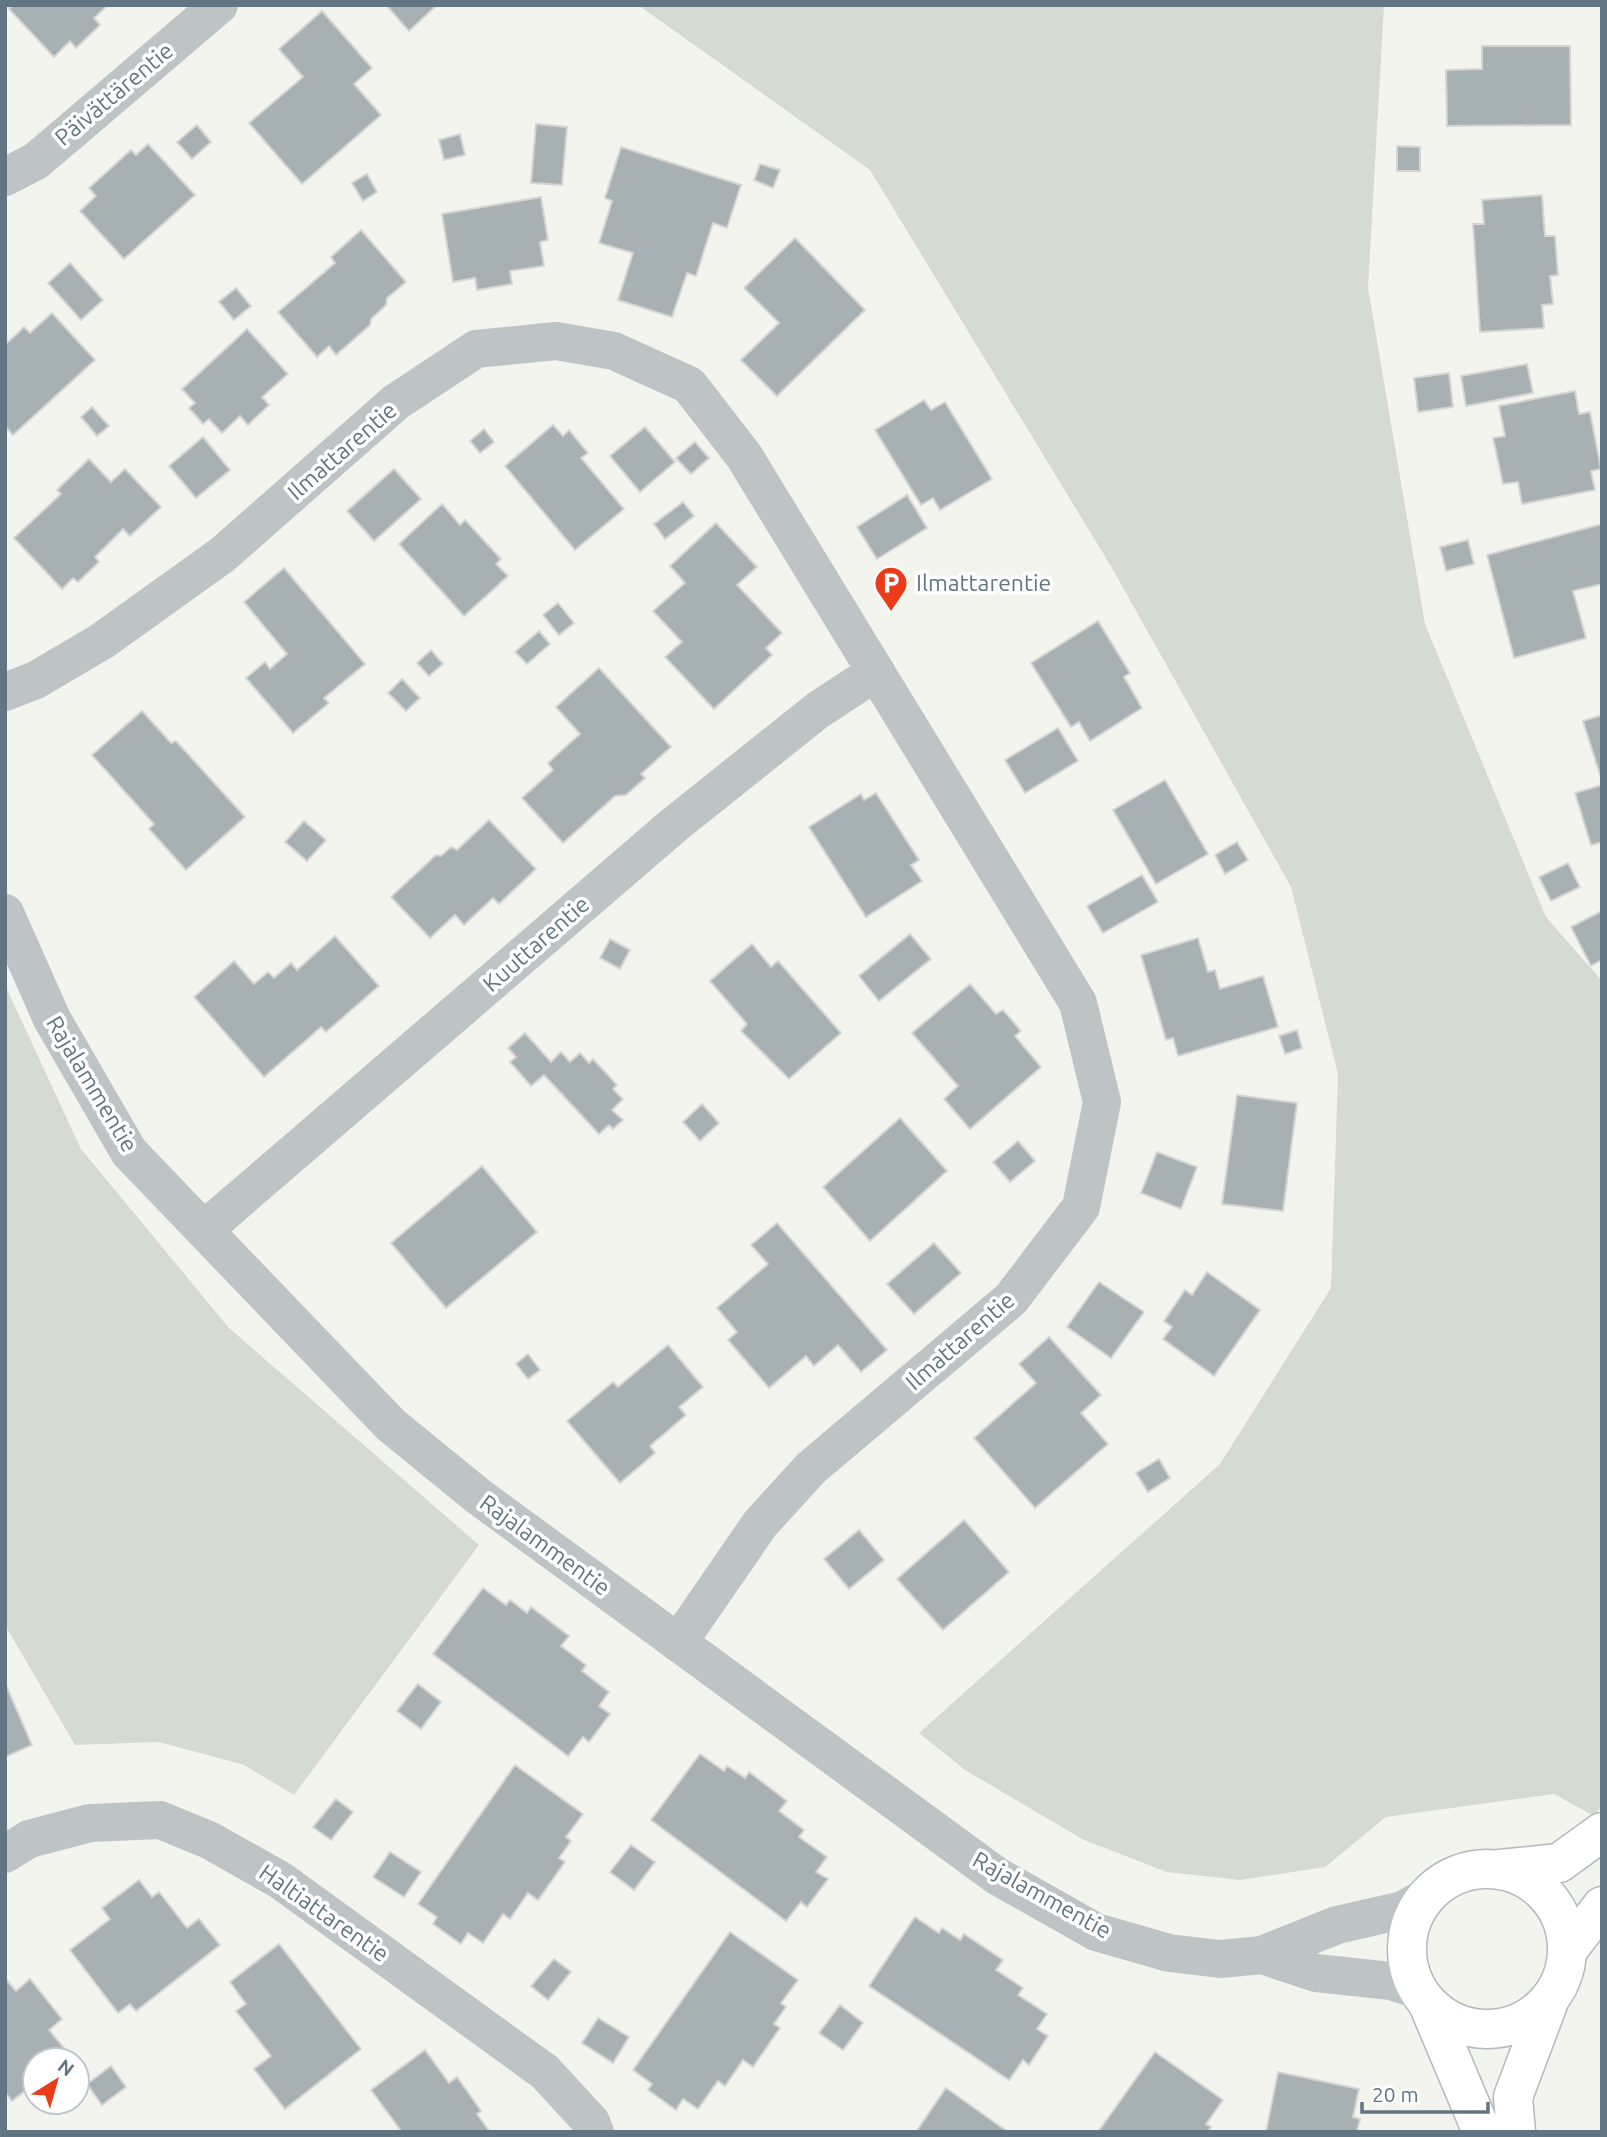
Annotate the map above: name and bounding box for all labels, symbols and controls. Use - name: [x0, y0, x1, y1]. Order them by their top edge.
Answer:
- street label: Päivättärentie: [50, 37, 177, 150]
- street label: Ilmattarentie: [282, 397, 401, 504]
- parking icon: Ilmattarentie: [872, 564, 910, 613]
- place label: Ilmattarentie: [916, 570, 1051, 595]
- street label: Kuuttarentie: [478, 891, 594, 996]
- street label: Rajalammentie: [42, 1011, 143, 1156]
- street label: Ilmattarentie: [900, 1287, 1019, 1394]
- street label: Rajalammentie: [476, 1489, 615, 1600]
- street label: Rajalammentie: [969, 1846, 1116, 1943]
- street label: Haltiattarentie: [255, 1859, 394, 1966]
- north arrow: [21, 2046, 91, 2116]
- text: N: [54, 2054, 79, 2080]
- scale bar: [1362, 2070, 1488, 2114]
- text: 20 m: [1372, 2082, 1419, 2106]

